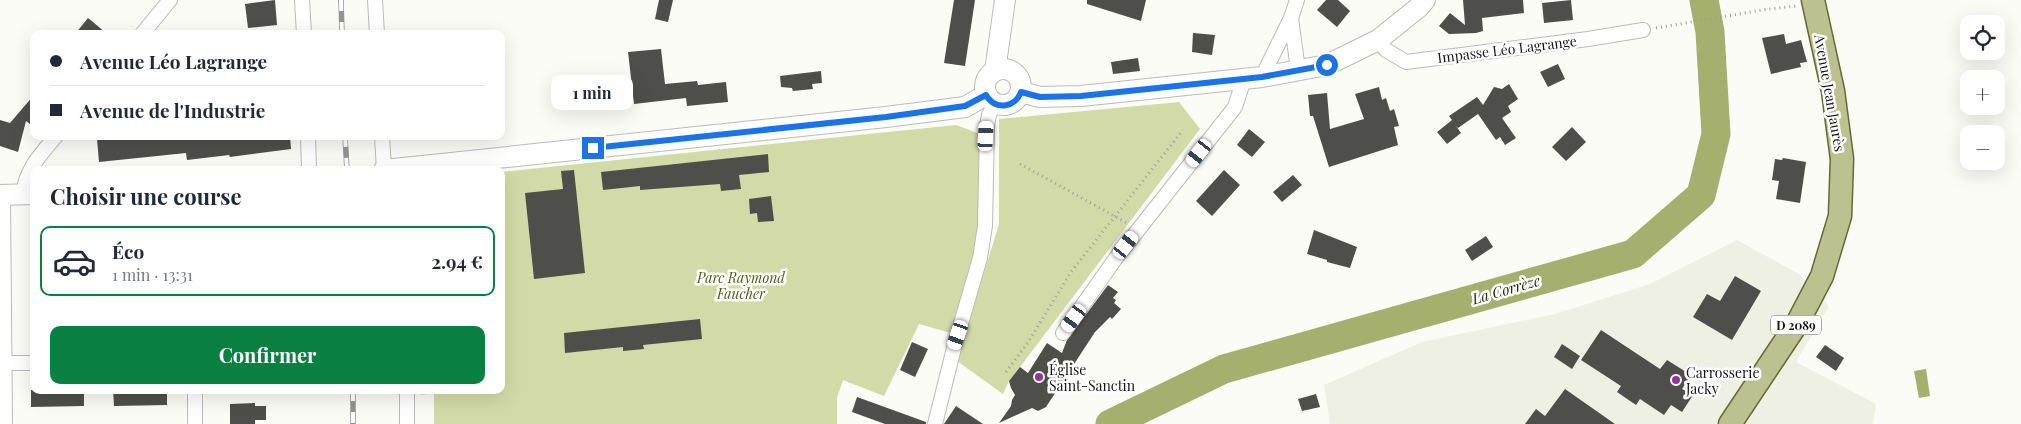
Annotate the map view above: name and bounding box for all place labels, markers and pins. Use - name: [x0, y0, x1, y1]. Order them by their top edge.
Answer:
- place label: Église Saint-Sanctin: [1049, 360, 1136, 395]
- place label: Carrosserie Jacky: [1685, 363, 1759, 398]
- marker: Église Saint-Sanctin: [1033, 371, 1045, 383]
- marker: Carrosserie Jacky: [1670, 374, 1682, 386]

